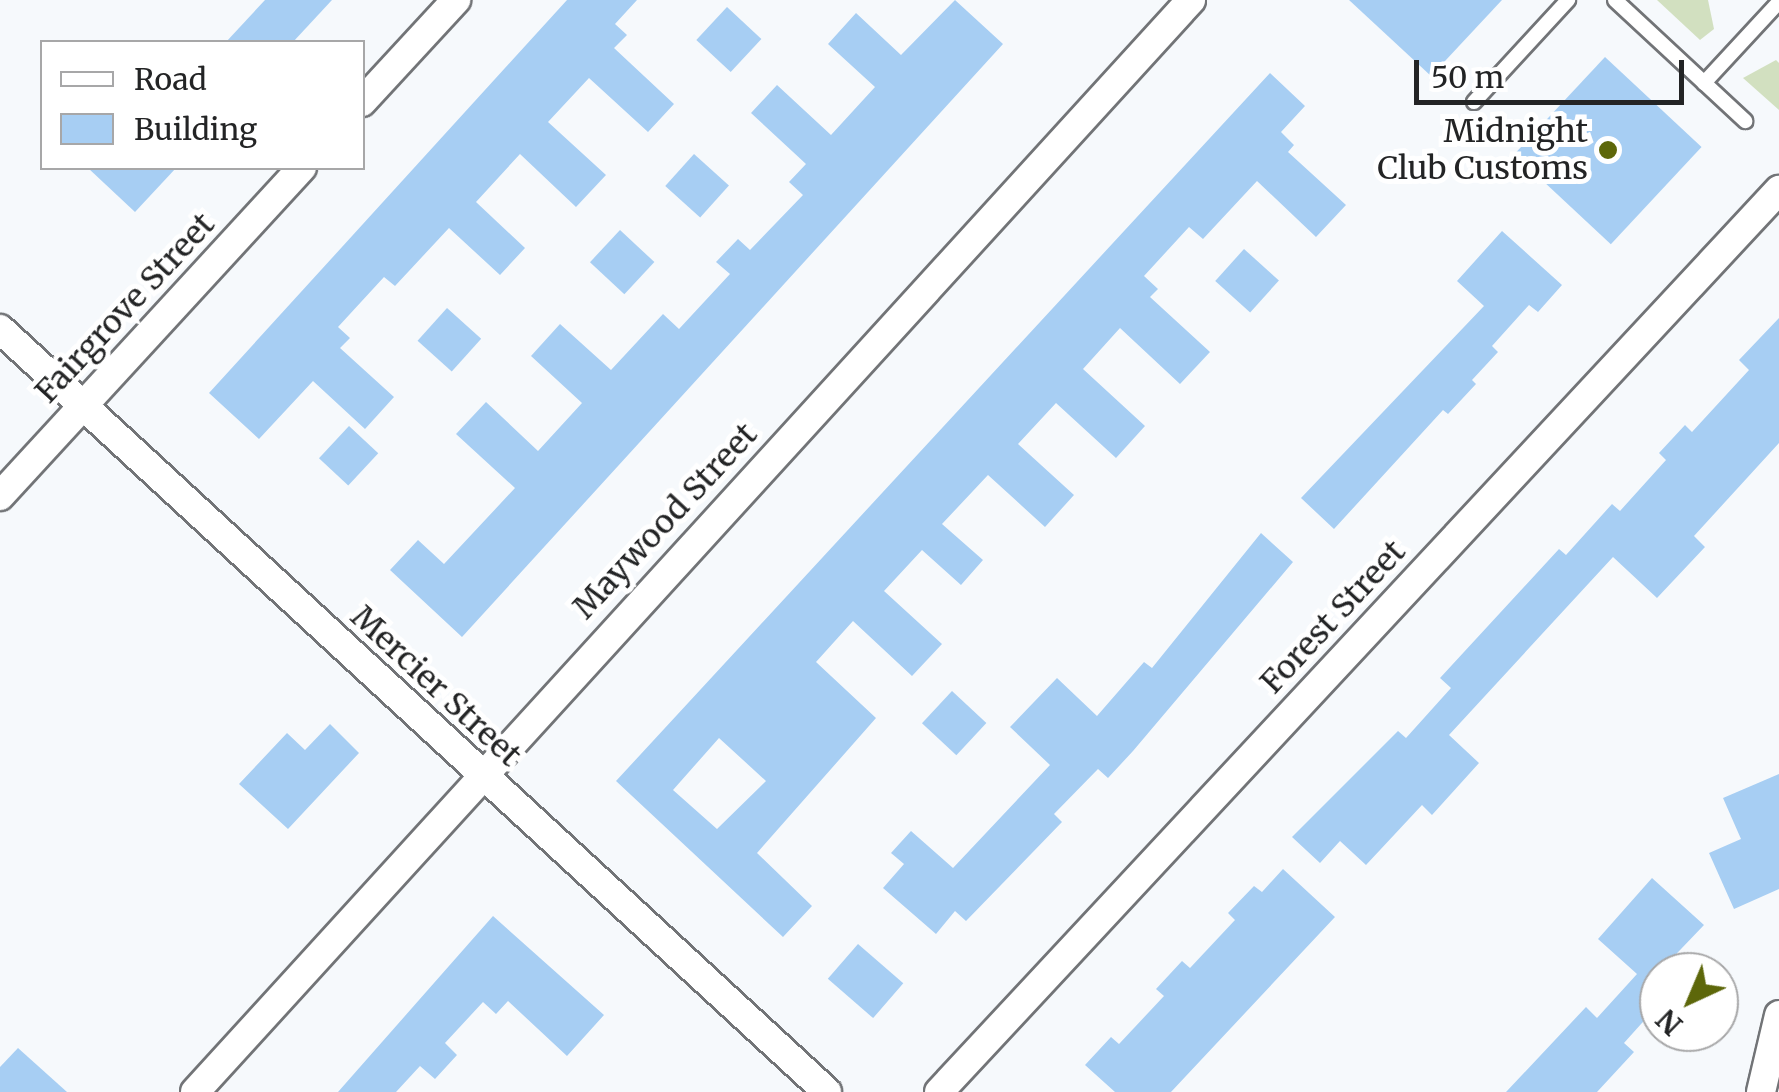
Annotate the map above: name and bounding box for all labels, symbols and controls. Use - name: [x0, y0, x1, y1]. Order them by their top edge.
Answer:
- legend: [40, 40, 365, 170]
- scale bar: [1419, 40, 1689, 102]
- text: 50 m: [1431, 58, 1504, 96]
- text: Road: [134, 60, 207, 98]
- text: Building: [134, 110, 257, 148]
- place label: Midnight Club Customs: [1377, 113, 1588, 188]
- marker: Midnight Club Customs: [1597, 139, 1619, 161]
- street label: Fairgrove Street: [27, 205, 223, 411]
- street label: Maywood Street: [565, 416, 765, 626]
- street label: Forest Street: [1253, 533, 1413, 701]
- street label: Mercier Street: [343, 598, 529, 774]
- north arrow: [1639, 952, 1739, 1052]
- text: N: [1649, 1002, 1690, 1043]

